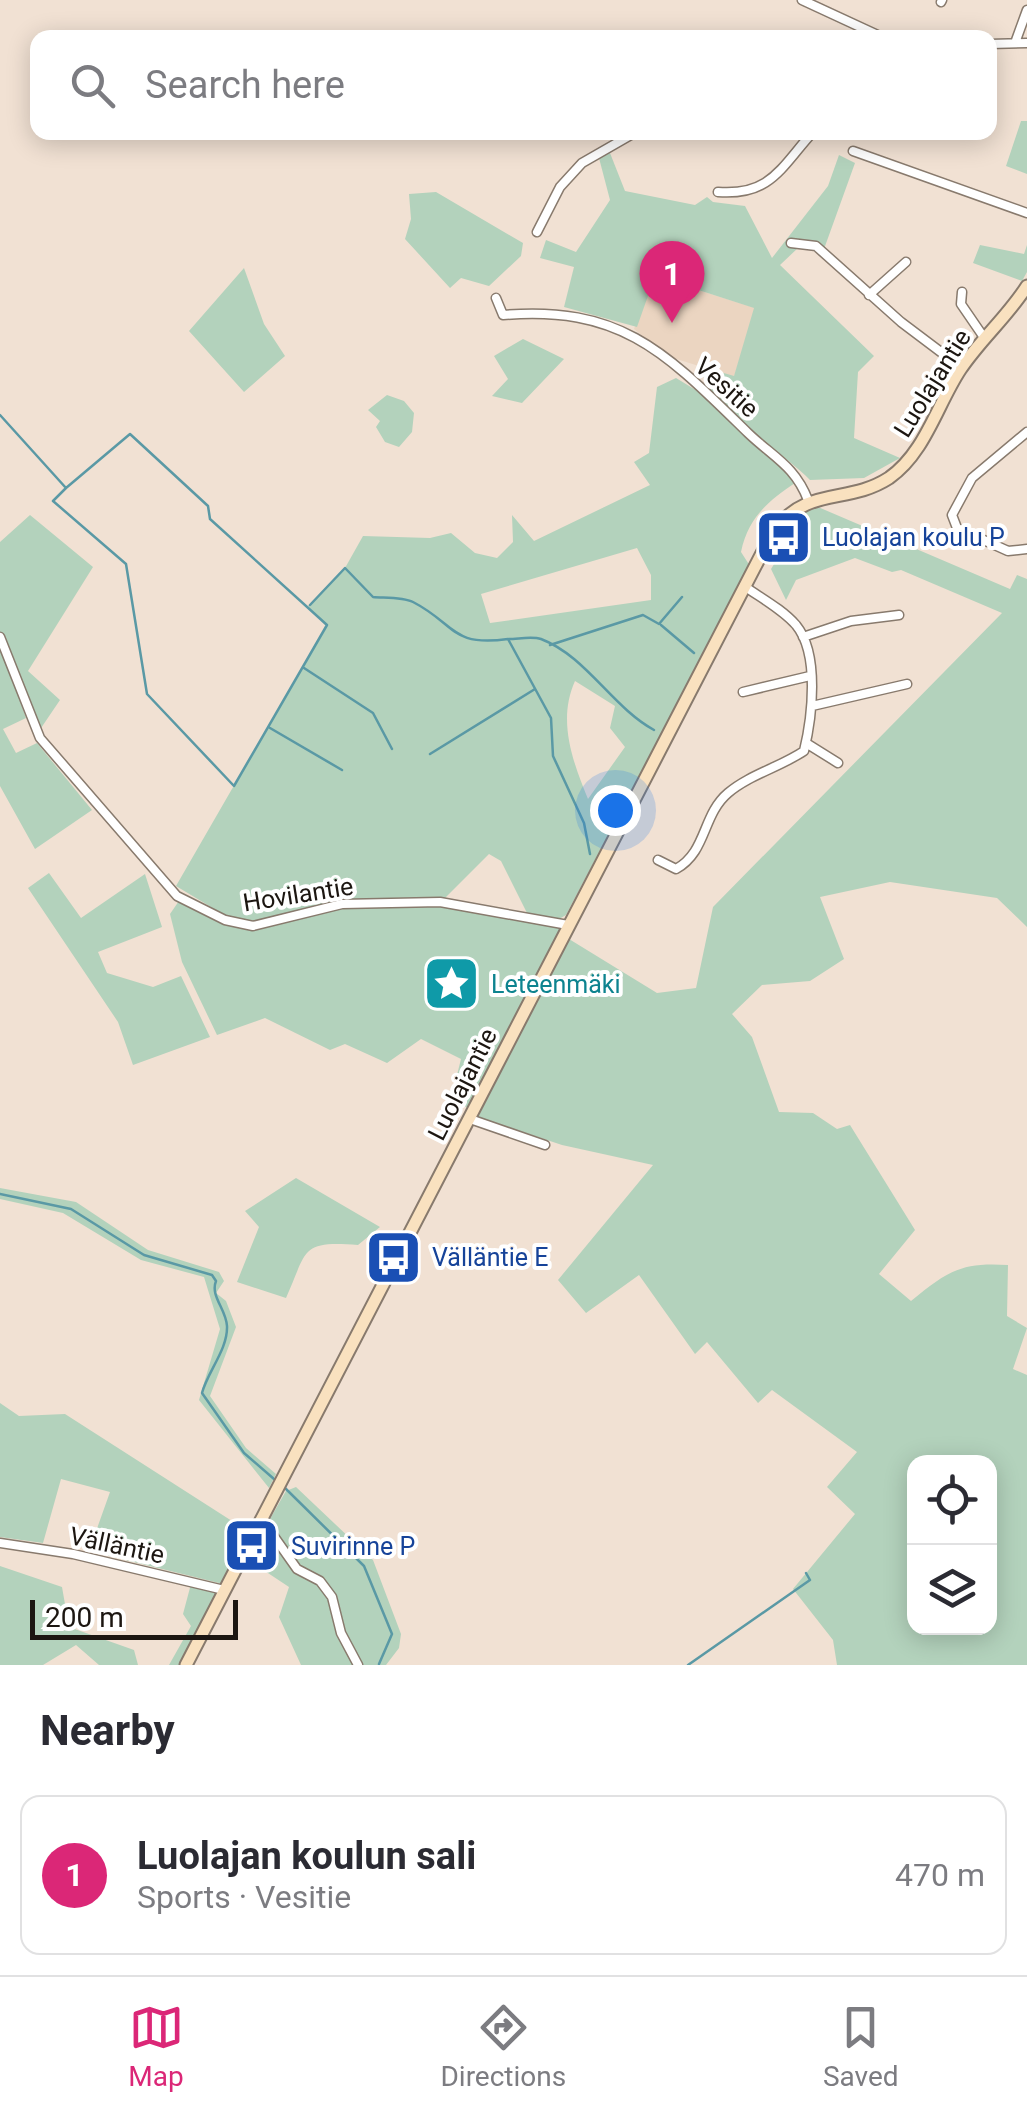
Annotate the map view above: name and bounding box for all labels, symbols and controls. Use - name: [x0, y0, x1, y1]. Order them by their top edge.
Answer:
- search box: [30, 30, 997, 140]
- icon: search: [65, 58, 120, 113]
- text: Search here: [145, 63, 345, 107]
- pin: 1: [640, 240, 704, 323]
- street label: Luolajantie: [888, 324, 977, 442]
- street label: Vesitie: [689, 351, 764, 423]
- bus stop icon: Luolajan koulu P: [753, 507, 813, 567]
- place label: Luolajan koulu P: [822, 523, 1005, 552]
- your location: [590, 785, 641, 836]
- street label: Hovilantie: [241, 871, 355, 918]
- place icon: Leteenmäki: [422, 954, 482, 1014]
- place label: Leteenmäki: [491, 970, 621, 999]
- street label: Luolajantie: [422, 1023, 503, 1145]
- bus stop icon: Välläntie E: [363, 1227, 423, 1287]
- place label: Välläntie E: [432, 1243, 548, 1272]
- map controls: [907, 1455, 997, 1635]
- button: locate: [907, 1455, 997, 1545]
- bus stop icon: Suvirinne P: [222, 1516, 282, 1576]
- street label: Välläntie: [67, 1521, 167, 1570]
- place label: Suvirinne P: [291, 1532, 415, 1561]
- button: layers: [907, 1545, 997, 1635]
- scale bar: [30, 1595, 238, 1640]
- text: 200 m: [45, 1601, 124, 1634]
- text: Nearby: [40, 1706, 175, 1755]
- text: Luolajan koulun sali: [137, 1834, 476, 1878]
- text: 1: [65, 1856, 84, 1894]
- text: 470 m: [895, 1856, 985, 1894]
- text: Sports · Vesitie: [137, 1878, 351, 1916]
- tab: Map: [128, 2000, 184, 2093]
- tab: Directions: [440, 2000, 566, 2093]
- tab: Saved: [823, 2000, 899, 2093]

